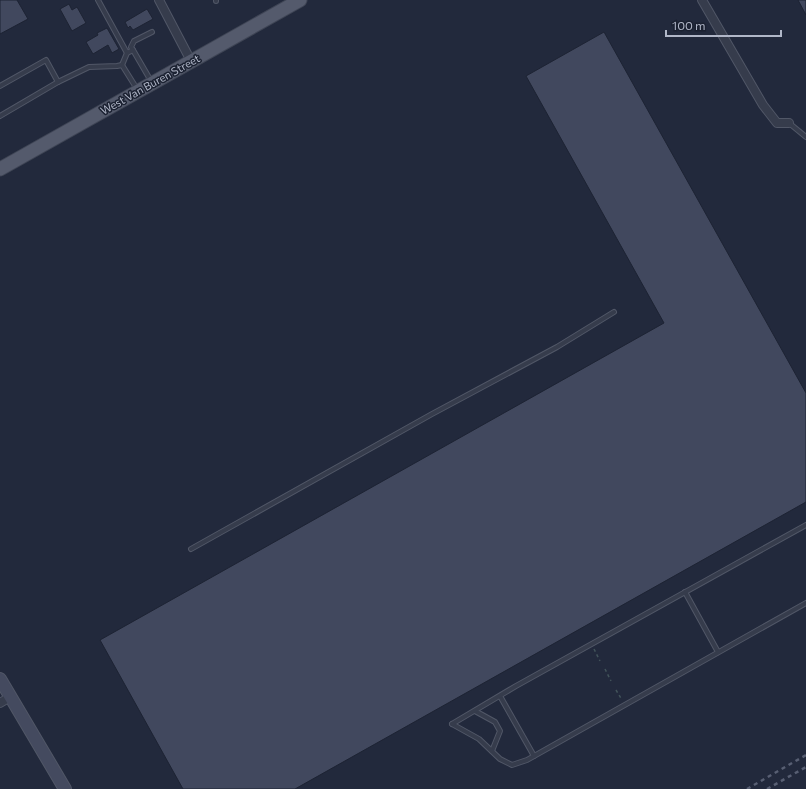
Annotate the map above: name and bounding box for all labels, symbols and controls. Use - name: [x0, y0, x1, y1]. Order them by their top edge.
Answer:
- scale bar: [666, 12, 781, 38]
- text: 100 m: [672, 18, 706, 32]
- street label: West Van Buren Street: [98, 51, 202, 117]

